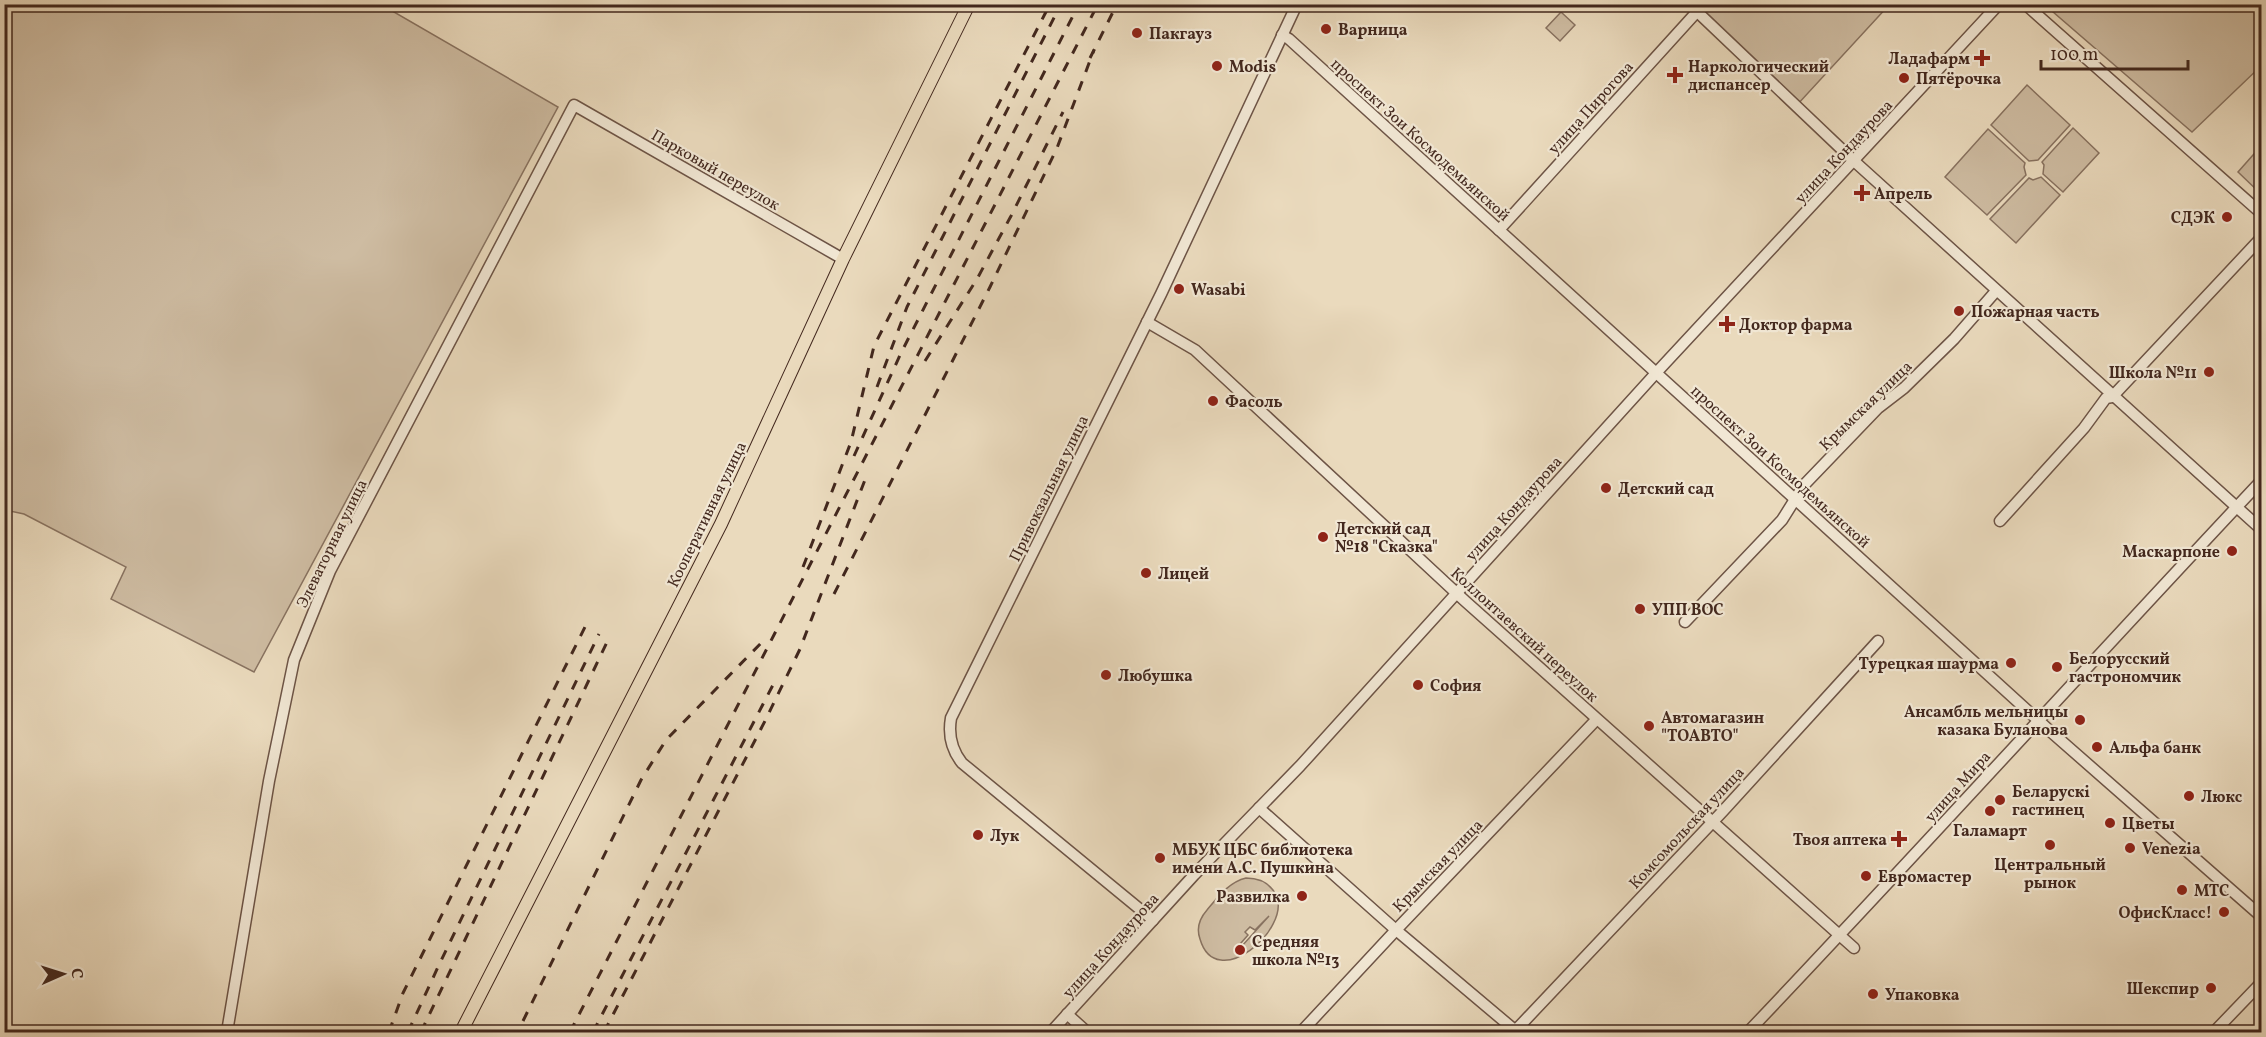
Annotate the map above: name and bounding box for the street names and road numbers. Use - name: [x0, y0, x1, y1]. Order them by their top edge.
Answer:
- street label: проспект Зои Космодемьянской: [1325, 54, 1514, 227]
- street label: улица Пирогова: [1544, 57, 1639, 160]
- street label: улица Кондаурова: [1790, 96, 1899, 209]
- street label: Парковый переулок: [647, 125, 784, 217]
- street label: Крымская улица: [1815, 356, 1918, 457]
- street label: проспект Зои Космодемьянской: [1685, 381, 1874, 554]
- street label: Привокзальная улица: [1005, 412, 1095, 566]
- street label: Кооперативная улица: [663, 438, 753, 591]
- street label: улица Кондаурова: [1461, 452, 1568, 567]
- street label: Элеваторная улица: [292, 476, 373, 612]
- street label: Коллонтаевский переулок: [1445, 563, 1603, 708]
- street label: улица Мира: [1920, 747, 1997, 828]
- street label: Комсомольская улица: [1625, 762, 1750, 894]
- street label: Крымская улица: [1388, 815, 1489, 918]
- street label: улица Кондаурова: [1058, 889, 1165, 1004]

